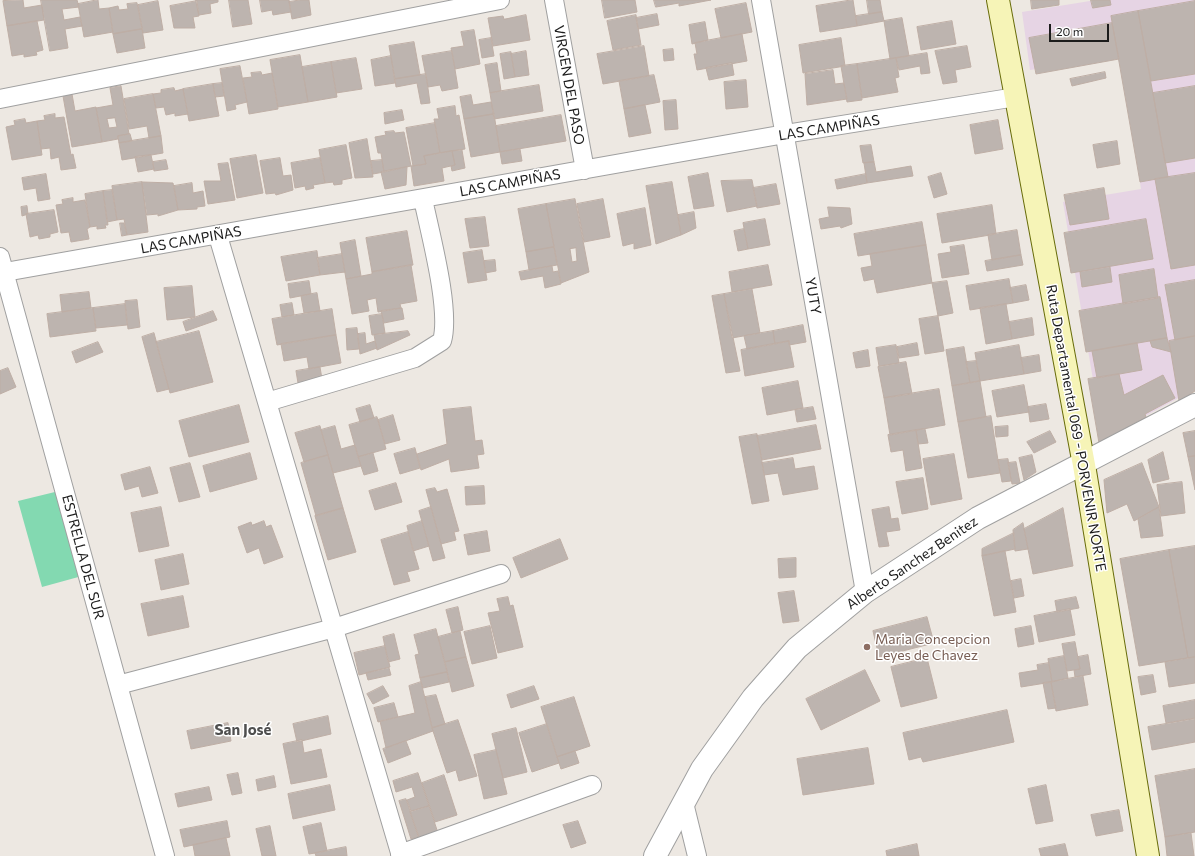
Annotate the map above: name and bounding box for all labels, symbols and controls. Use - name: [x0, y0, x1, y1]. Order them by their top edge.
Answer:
- scale bar: [1051, 16, 1111, 42]
- street label: VIRGEN DEL PASO: [550, 24, 588, 146]
- text: 20 m: [1056, 24, 1083, 38]
- street label: LAS CAMPIÑAS: [777, 112, 881, 144]
- street label: LAS CAMPIÑAS: [458, 166, 562, 200]
- street label: LAS CAMPIÑAS: [139, 223, 243, 257]
- street label: YUTY: [801, 276, 825, 316]
- street label: Ruta Departamental 069 - PORVENIR NORTE: [1042, 283, 1110, 573]
- street label: ESTRELLA DEL SUR: [58, 493, 108, 621]
- street label: Alberto Sanchez Benitez: [843, 513, 981, 613]
- place label: Maria Concepcion Leyes de Chavez: [875, 631, 990, 664]
- marker: Maria Concepcion Leyes de Chavez: [862, 642, 872, 652]
- district label: San José: [215, 721, 271, 739]

